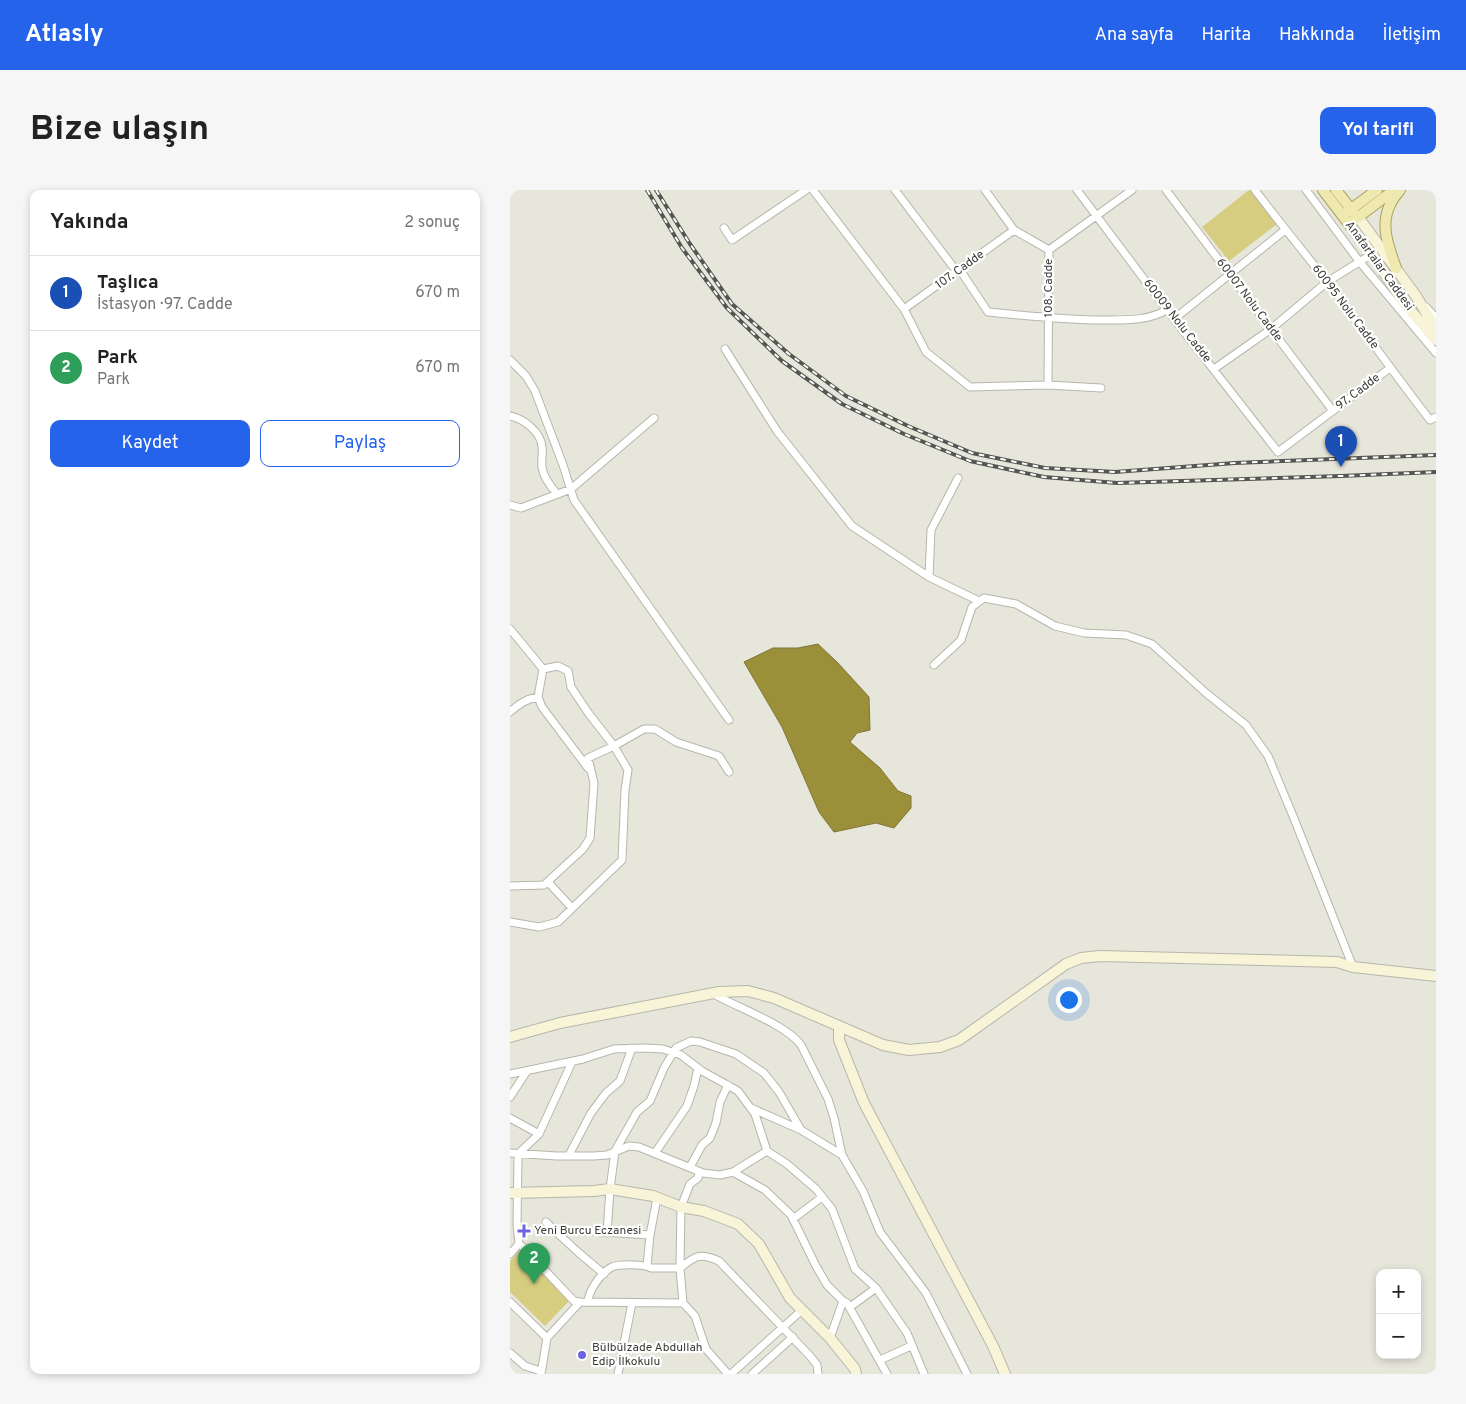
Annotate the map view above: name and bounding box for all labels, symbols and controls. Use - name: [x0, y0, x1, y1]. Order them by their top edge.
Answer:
- text: Atlasly: [25, 20, 104, 50]
- text: Ana sayfa: [1095, 24, 1174, 47]
- text: Harita: [1202, 24, 1251, 47]
- text: Hakkında: [1279, 24, 1354, 47]
- text: İletişim: [1382, 24, 1441, 47]
- button: Yol tarifi: [1320, 107, 1436, 154]
- text: Bize ulaşın: [30, 108, 209, 152]
- text: Yakında: [50, 209, 129, 236]
- text: 2 sonuç: [404, 213, 460, 233]
- street label: Anafartalar Caddesi: [1341, 218, 1417, 314]
- street label: 107. Cadde: [932, 247, 988, 293]
- street label: 60007 Nolu Cadde: [1212, 255, 1286, 345]
- street label: 108. Cadde: [1041, 258, 1057, 318]
- street label: 60095 Nolu Cadde: [1308, 261, 1382, 353]
- text: Taşlıca: [97, 271, 159, 295]
- street label: 60009 Nolu Cadde: [1139, 276, 1215, 366]
- text: 1: [63, 283, 69, 303]
- text: 670 m: [415, 283, 460, 303]
- text: İstasyon · 97. Cadde: [97, 295, 233, 315]
- text: Park: [97, 346, 138, 370]
- text: 2: [61, 358, 71, 378]
- text: 670 m: [415, 358, 460, 378]
- text: Park: [97, 370, 130, 390]
- street label: 97. Cadde: [1333, 370, 1383, 414]
- button: Kaydet: [50, 420, 250, 467]
- button: Paylaş: [260, 420, 460, 467]
- pin: 1: [1325, 426, 1357, 467]
- your location: [1056, 987, 1082, 1013]
- place label: Yeni Burcu Eczanesi: [534, 1223, 641, 1239]
- marker: Yeni Burcu Eczanesi: [518, 1225, 530, 1237]
- pin: 2: [518, 1243, 550, 1284]
- map controls: [1376, 1269, 1421, 1359]
- button: +: [1376, 1269, 1421, 1314]
- button: −: [1376, 1314, 1421, 1359]
- place label: Bülbülzade Abdullah Edip İlkokulu: [592, 1340, 702, 1370]
- marker: Bülbülzade Abdullah Edip İlkokulu: [576, 1349, 588, 1361]

